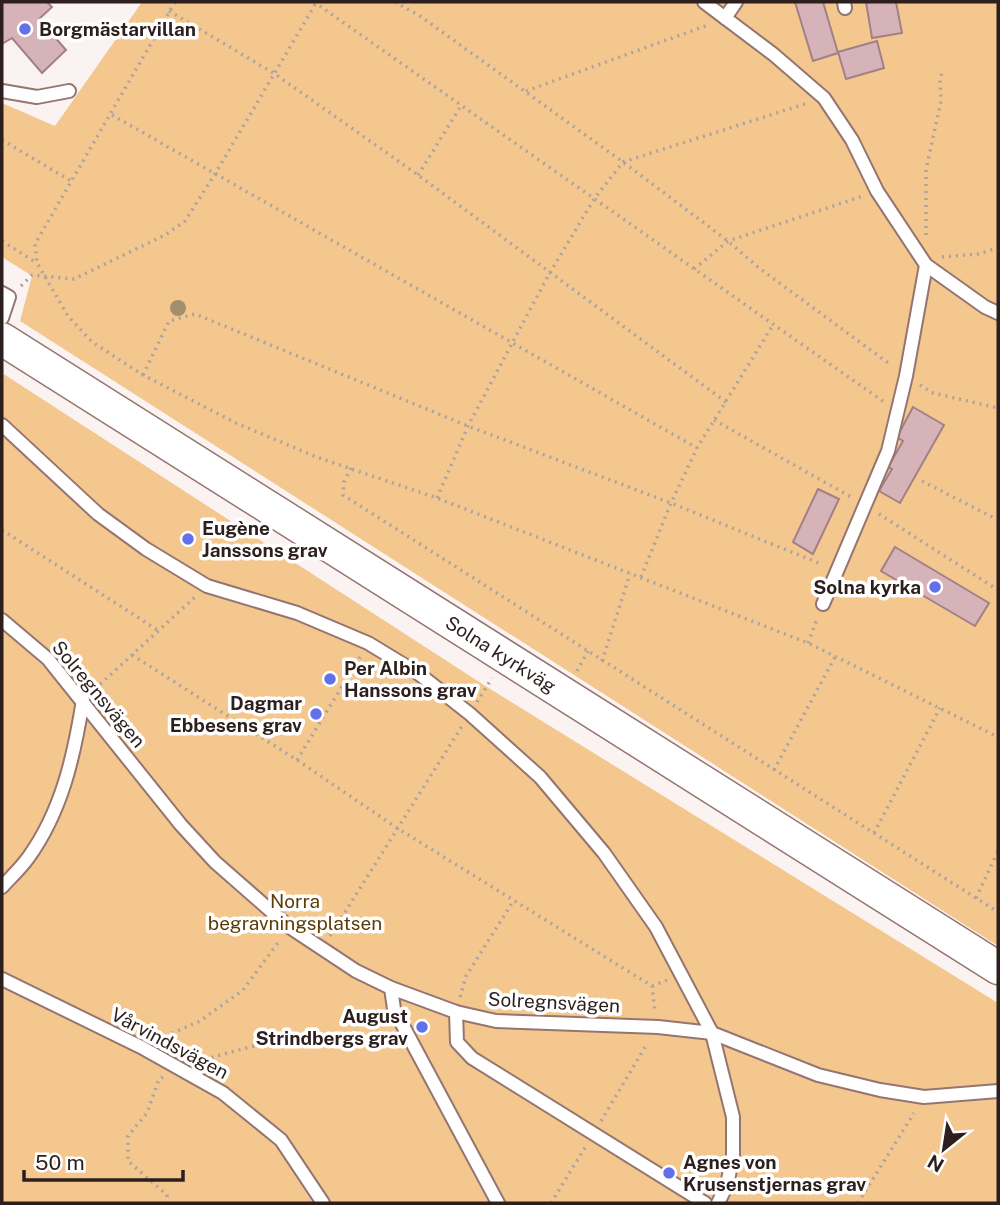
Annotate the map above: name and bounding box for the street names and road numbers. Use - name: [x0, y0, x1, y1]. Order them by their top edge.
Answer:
- street label: Solna kyrkväg: [442, 611, 560, 697]
- street label: Solregnsvägen: [48, 636, 150, 752]
- street label: Solregnsvägen: [487, 988, 621, 1016]
- street label: Vårvindsvägen: [108, 1003, 232, 1083]

